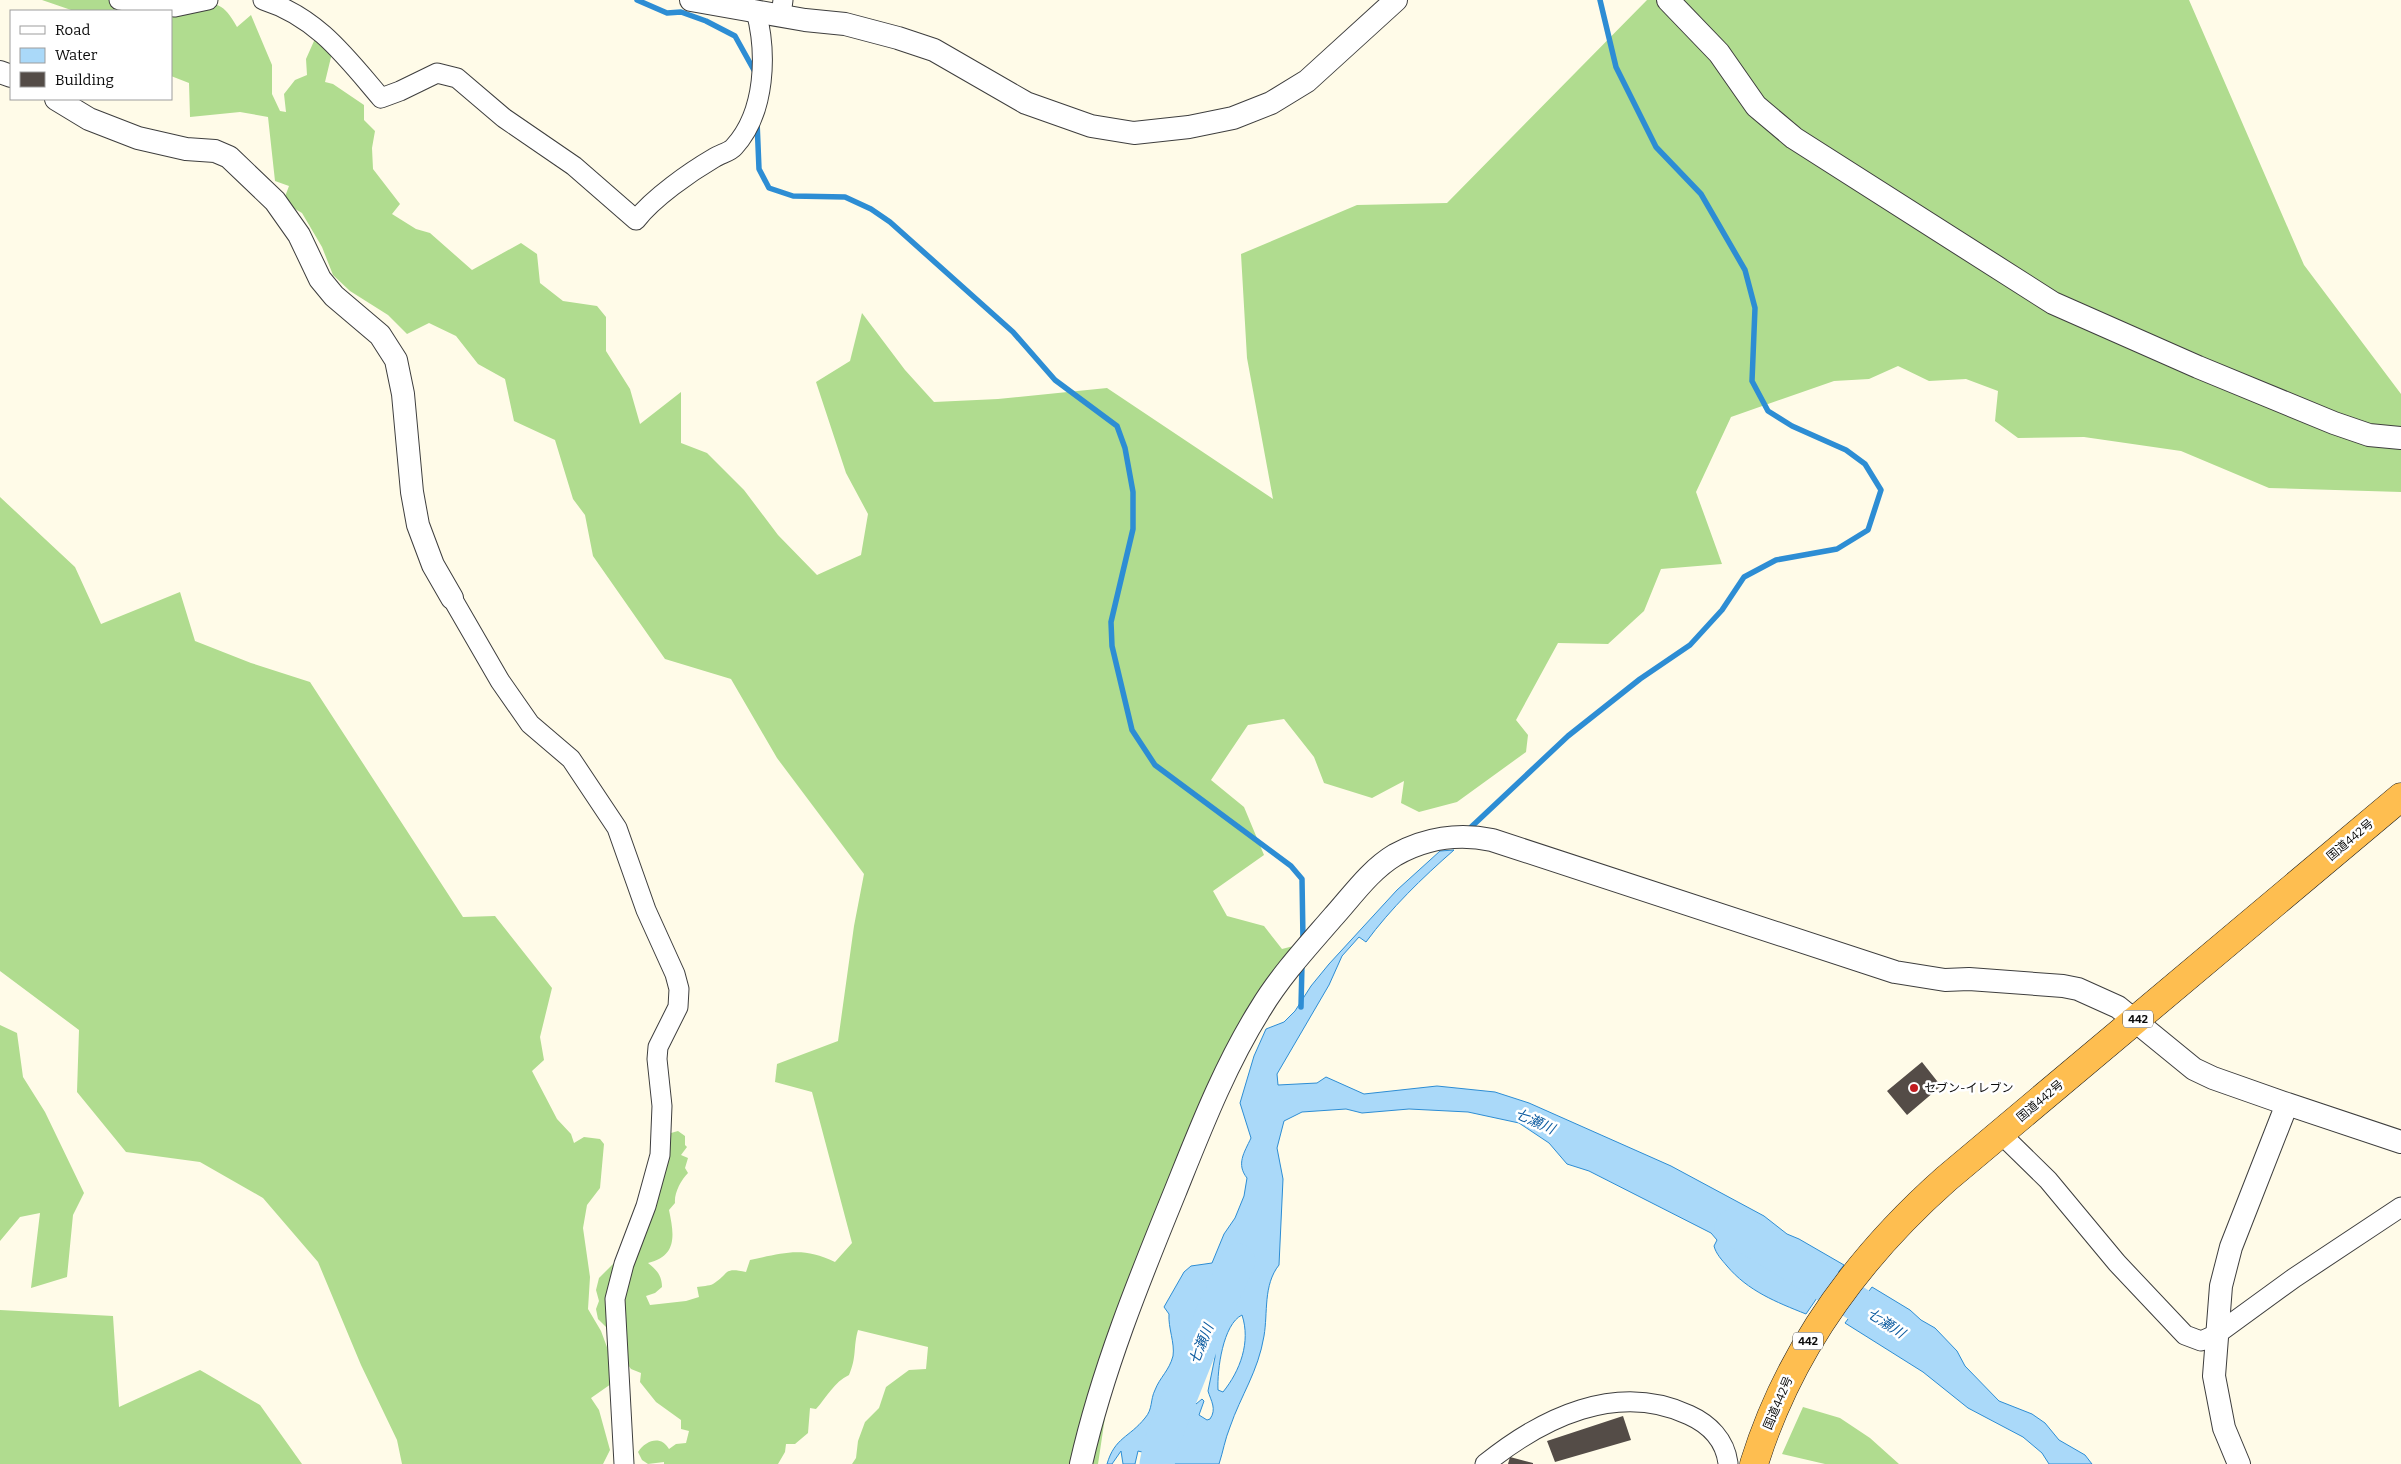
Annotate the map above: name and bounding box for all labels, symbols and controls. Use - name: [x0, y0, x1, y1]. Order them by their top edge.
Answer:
- legend: [10, 10, 172, 100]
- text: Road: [55, 21, 90, 39]
- text: Water: [55, 46, 98, 64]
- text: Building: [55, 71, 114, 89]
- street label: 国道442号: [2324, 816, 2376, 864]
- road number: 442: [2123, 1011, 2153, 1028]
- street label: 国道442号: [2014, 1077, 2066, 1125]
- place label: セブン-イレブン: [1924, 1081, 2014, 1095]
- marker: セブン-イレブン: [1908, 1082, 1920, 1094]
- water label: 七瀬川: [1512, 1105, 1559, 1139]
- water label: 七瀬川: [1863, 1305, 1910, 1343]
- water label: 七瀬川: [1186, 1320, 1218, 1367]
- road number: 442: [1793, 1332, 1823, 1350]
- street label: 国道442号: [1760, 1374, 1796, 1432]

